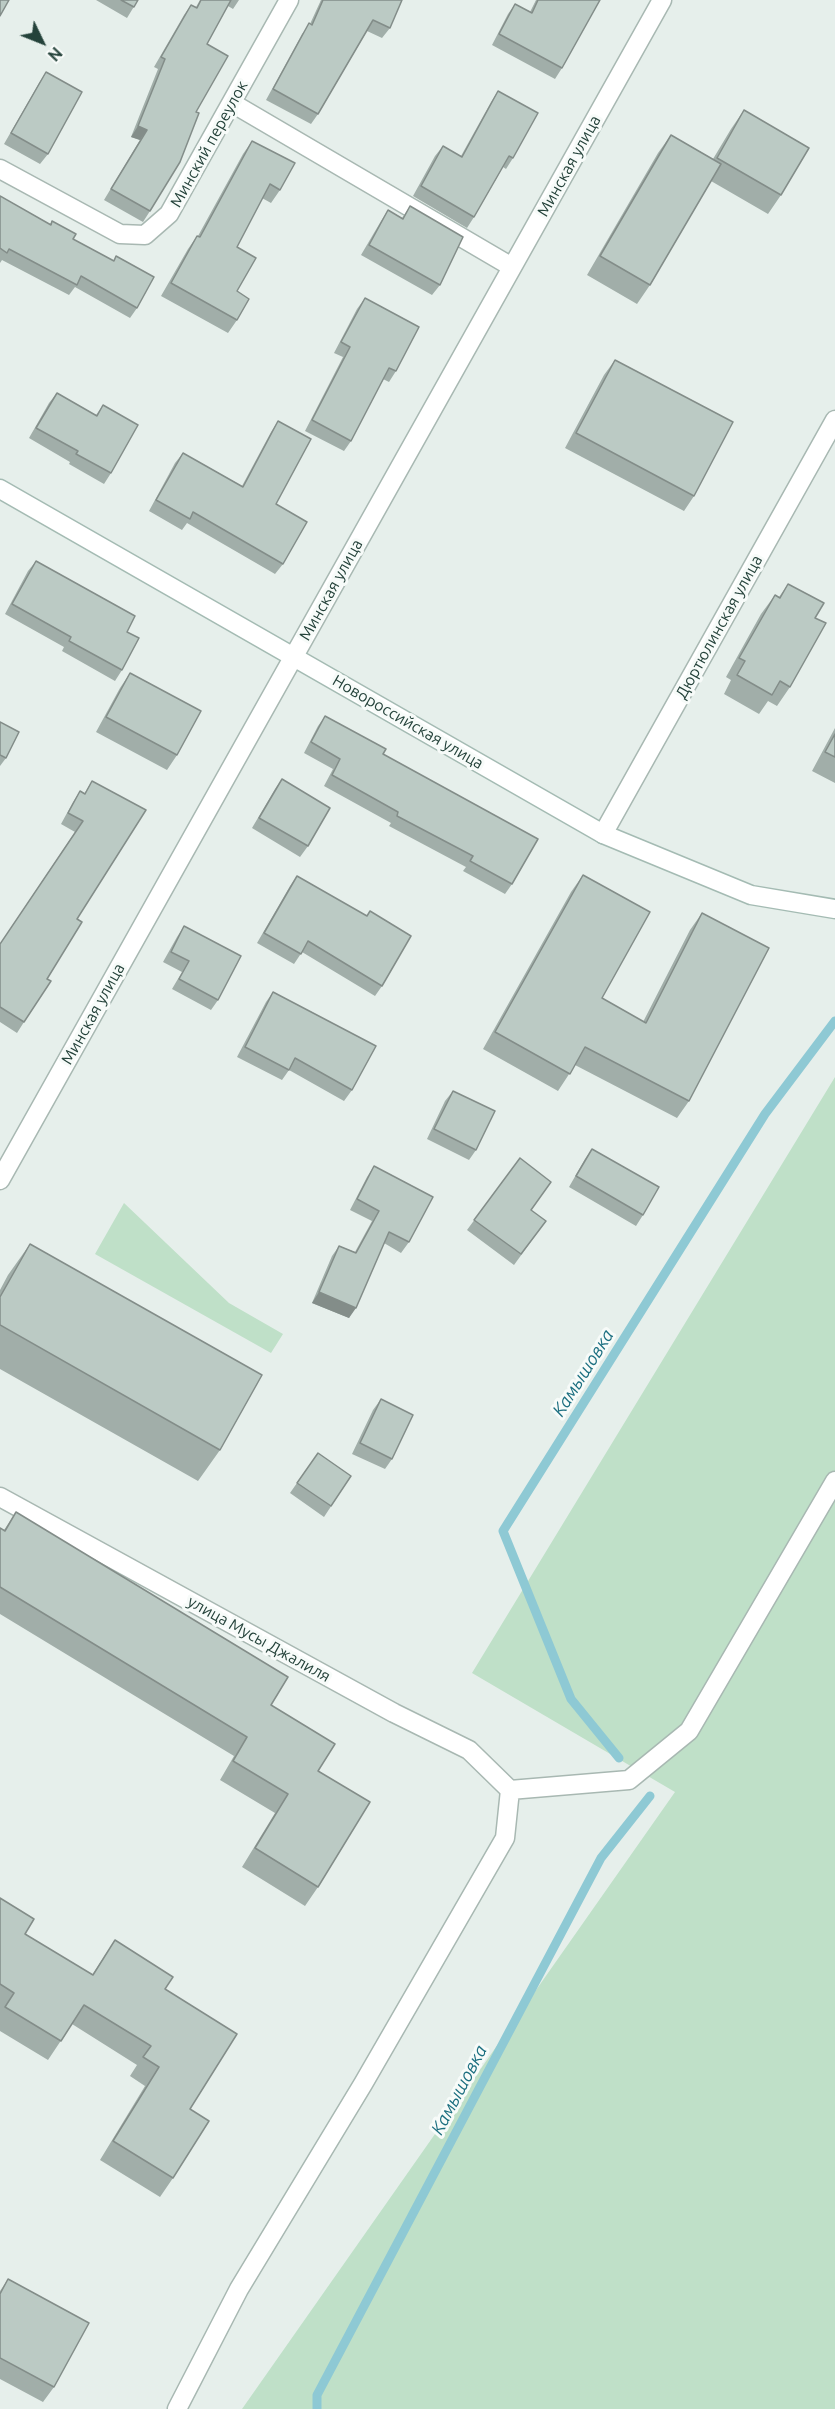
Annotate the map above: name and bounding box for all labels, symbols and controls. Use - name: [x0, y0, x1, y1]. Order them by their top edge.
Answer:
- north arrow: [12, 12, 72, 72]
- text: N: [45, 44, 66, 65]
- street label: Минский переулок: [166, 77, 252, 211]
- street label: Минская улица: [533, 112, 605, 220]
- street label: Минская улица: [295, 536, 367, 644]
- street label: Дюртюлинская улица: [672, 552, 766, 702]
- street label: Новороссийская улица: [329, 671, 487, 773]
- street label: Минская улица: [57, 960, 129, 1068]
- water label: Камышовка: [548, 1326, 618, 1420]
- street label: улица Мусы Джалиля: [184, 1592, 334, 1686]
- water label: Камышовка: [426, 2042, 492, 2138]

